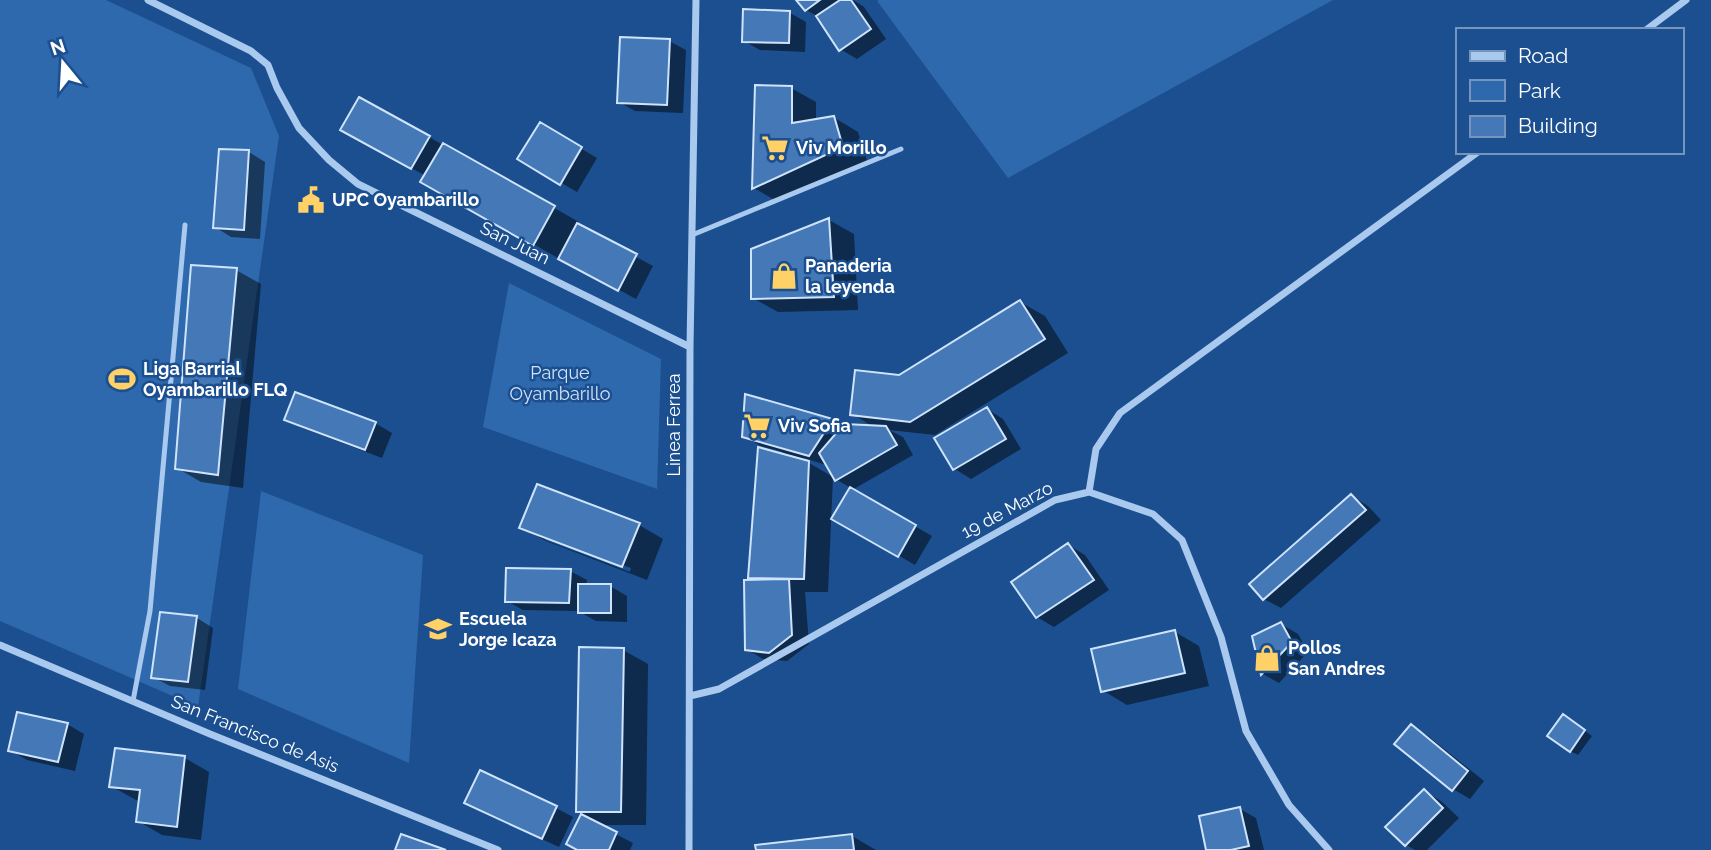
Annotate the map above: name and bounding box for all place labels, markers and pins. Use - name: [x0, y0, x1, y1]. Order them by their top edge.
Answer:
- supermarket icon: Viv Morillo: [760, 133, 790, 163]
- place label: Viv Morillo: [796, 137, 887, 158]
- public building icon: UPC Oyambarillo: [296, 185, 326, 215]
- place label: UPC Oyambarillo: [332, 189, 479, 210]
- place label: Panaderia la leyenda: [805, 255, 895, 297]
- shop icon: Panaderia la leyenda: [769, 261, 799, 291]
- place label: Liga Barrial Oyambarillo FLQ: [143, 358, 288, 400]
- sports icon: Liga Barrial Oyambarillo FLQ: [107, 364, 137, 394]
- supermarket icon: Viv Sofia: [742, 411, 772, 441]
- place label: Viv Sofia: [778, 415, 851, 436]
- place label: Escuela Jorge Icaza: [459, 608, 557, 650]
- school or university icon: Escuela Jorge Icaza: [423, 614, 453, 644]
- place label: Pollos San Andres: [1288, 637, 1385, 679]
- shop icon: Pollos San Andres: [1252, 643, 1282, 673]

